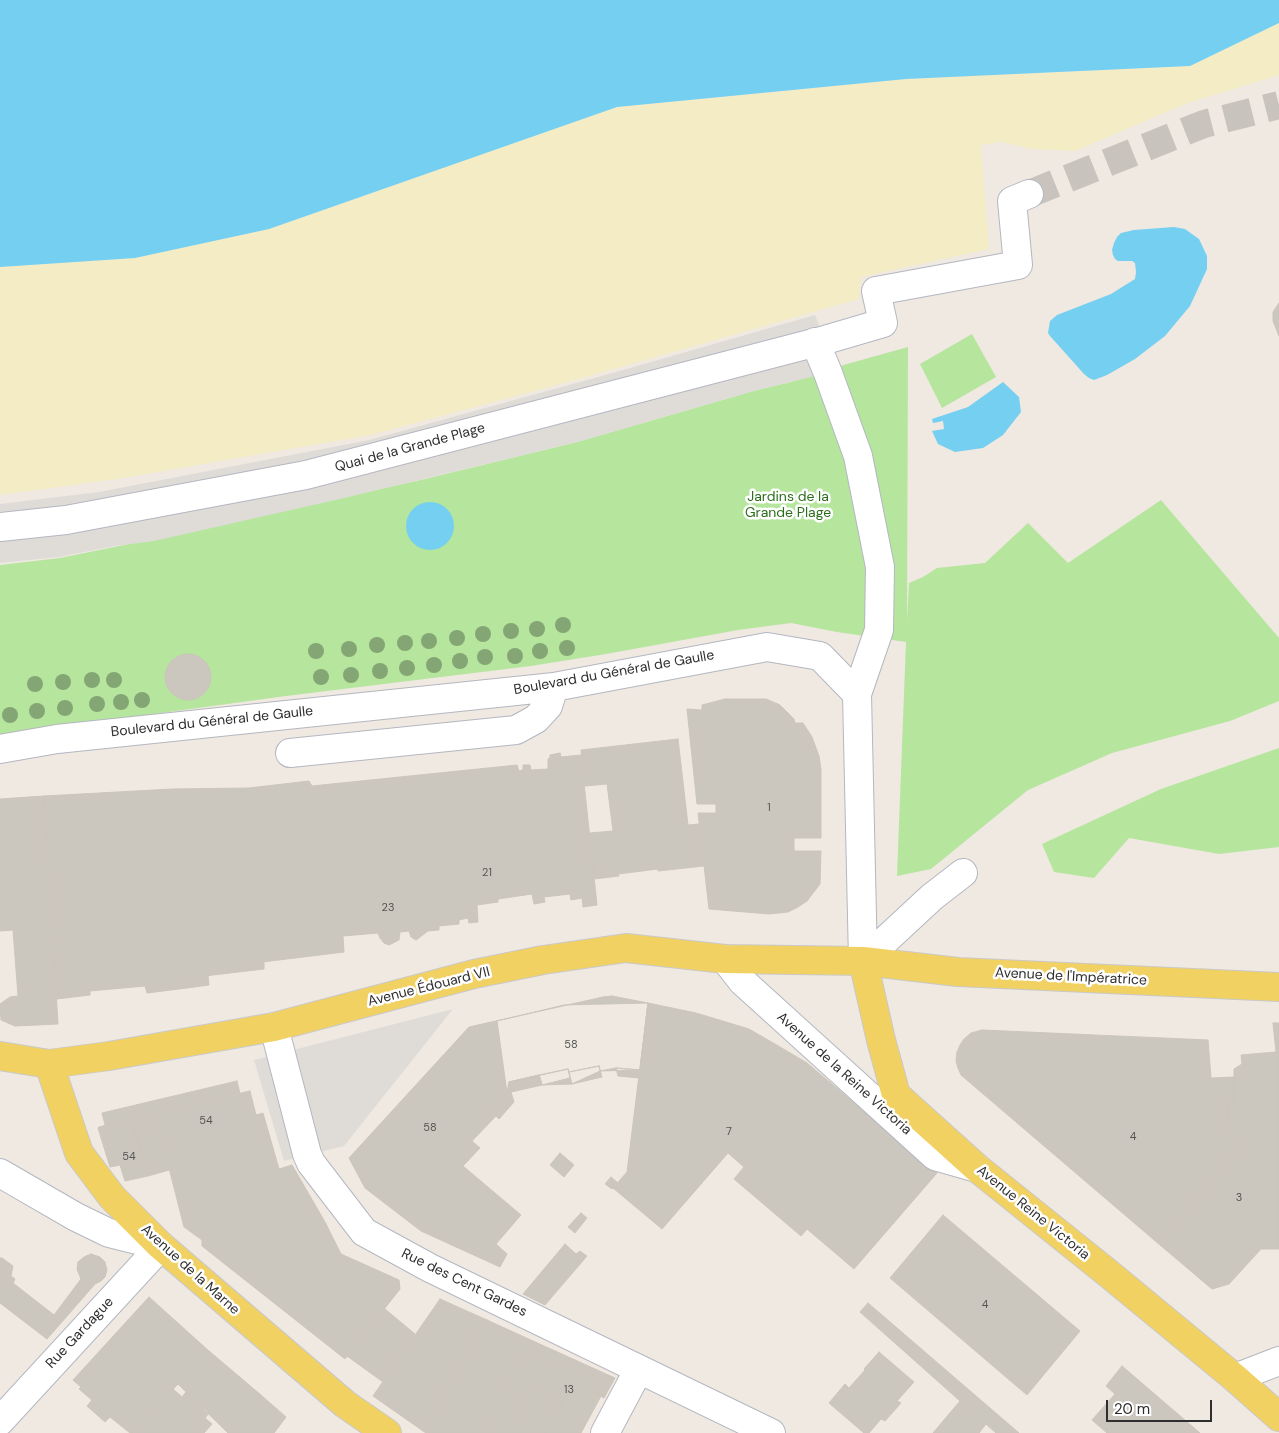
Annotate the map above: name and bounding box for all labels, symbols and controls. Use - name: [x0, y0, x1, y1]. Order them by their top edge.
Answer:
- street label: Quai de la Grande Plage: [333, 420, 487, 476]
- park label: Jardins de la Grande Plage: [745, 489, 831, 522]
- street label: Boulevard du Général de Gaulle: [512, 647, 716, 699]
- street label: Boulevard du Général de Gaulle: [110, 703, 314, 741]
- house number: 1: [767, 801, 771, 815]
- house number: 21: [482, 866, 492, 880]
- house number: 23: [382, 901, 394, 915]
- street label: Avenue Édouard VII: [366, 964, 492, 1010]
- street label: Avenue de l'Impératrice: [995, 965, 1147, 989]
- street label: Avenue de la Reine Victoria: [773, 1009, 915, 1139]
- house number: 58: [564, 1038, 578, 1052]
- house number: 54: [199, 1114, 213, 1128]
- house number: 58: [423, 1121, 437, 1135]
- house number: 7: [726, 1125, 732, 1139]
- house number: 4: [1130, 1130, 1136, 1144]
- house number: 54: [122, 1150, 136, 1164]
- street label: Avenue Reine Victoria: [973, 1162, 1093, 1264]
- house number: 3: [1236, 1191, 1242, 1205]
- street label: Avenue de la Marne: [137, 1221, 243, 1319]
- street label: Rue des Cent Gardes: [398, 1245, 530, 1321]
- street label: Rue Gardague: [43, 1294, 117, 1372]
- house number: 4: [982, 1298, 988, 1312]
- house number: 13: [564, 1383, 574, 1397]
- scale bar: [1109, 1390, 1215, 1422]
- text: 20 m: [1114, 1399, 1150, 1419]

